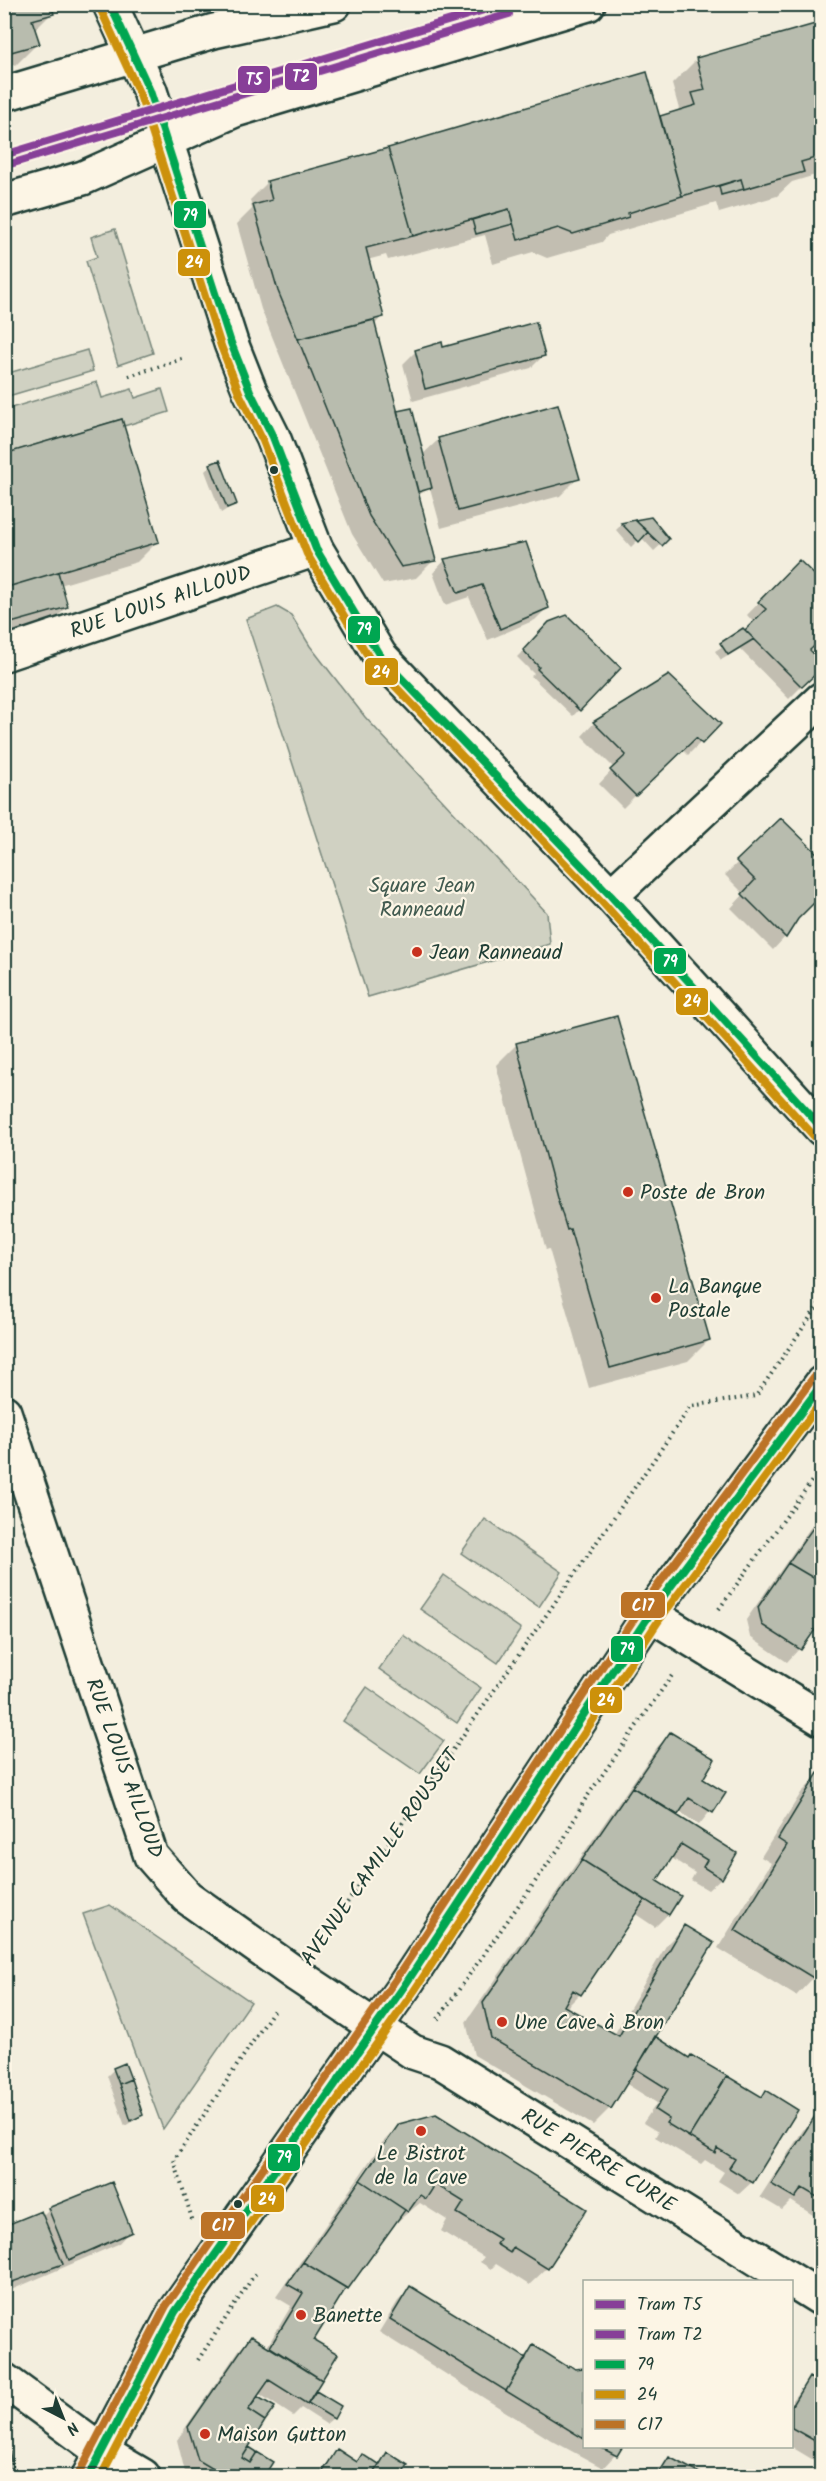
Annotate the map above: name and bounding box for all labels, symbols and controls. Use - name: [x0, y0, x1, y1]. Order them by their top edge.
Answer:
- line badge: T2: [284, 62, 318, 91]
- line badge: T5: [237, 65, 271, 94]
- text: T2: [292, 65, 310, 90]
- text: T5: [246, 68, 264, 93]
- line badge: 79: [173, 200, 207, 229]
- text: 79: [182, 204, 198, 229]
- line badge: 24: [177, 248, 211, 277]
- text: 24: [185, 251, 203, 276]
- unlabelled marker: [268, 464, 280, 476]
- street label: RUE LOUIS AILLOUD: [66, 557, 256, 649]
- line badge: 79: [347, 615, 381, 644]
- text: 79: [356, 618, 372, 643]
- line badge: 24: [364, 657, 399, 686]
- text: 24: [372, 661, 390, 686]
- park label: Square Jean Ranneaud: [369, 870, 475, 927]
- place label: Jean Ranneaud: [429, 937, 563, 970]
- marker: Jean Ranneaud: [410, 945, 424, 959]
- line badge: 79: [653, 947, 687, 975]
- text: 79: [662, 950, 678, 975]
- line badge: 24: [675, 987, 709, 1016]
- text: 24: [683, 990, 701, 1015]
- place label: Poste de Bron: [640, 1177, 765, 1210]
- marker: Poste de Bron: [621, 1185, 635, 1199]
- place label: La Banque Postale: [668, 1271, 762, 1328]
- marker: La Banque Postale: [649, 1291, 663, 1305]
- line badge: C17: [620, 1591, 666, 1619]
- text: C17: [632, 1594, 655, 1619]
- line badge: 79: [610, 1635, 644, 1663]
- text: 79: [619, 1638, 635, 1663]
- street label: RUE LOUIS AILLOUD: [76, 1674, 172, 1863]
- line badge: 24: [589, 1686, 623, 1714]
- text: 24: [597, 1689, 615, 1714]
- street label: AVENUE CAMILLE ROUSSET: [292, 1741, 469, 1974]
- place label: Une Cave à Bron: [514, 2007, 664, 2040]
- marker: Une Cave à Bron: [495, 2015, 509, 2029]
- street label: RUE PIERRE CURIE: [514, 2100, 683, 2223]
- marker: Le Bistrot de la Cave: [414, 2124, 428, 2138]
- place label: Le Bistrot de la Cave: [375, 2138, 468, 2195]
- line badge: 79: [267, 2143, 301, 2172]
- text: 79: [276, 2146, 292, 2171]
- line badge: 24: [250, 2184, 285, 2213]
- text: 24: [258, 2188, 276, 2213]
- unlabelled marker: [232, 2198, 244, 2210]
- line badge: C17: [200, 2211, 246, 2240]
- text: C17: [212, 2214, 235, 2239]
- legend: [583, 2280, 793, 2448]
- text: Tram T5: [637, 2291, 703, 2320]
- place label: Banette: [313, 2300, 383, 2333]
- marker: Banette: [294, 2308, 308, 2322]
- text: Tram T2: [637, 2321, 703, 2350]
- text: 79: [637, 2351, 654, 2380]
- text: 24: [637, 2381, 657, 2410]
- north arrow: [33, 2388, 93, 2448]
- text: C17: [637, 2411, 662, 2440]
- text: N: [60, 2415, 84, 2441]
- place label: Maison Gutton: [217, 2419, 346, 2452]
- marker: Maison Gutton: [198, 2427, 212, 2441]

